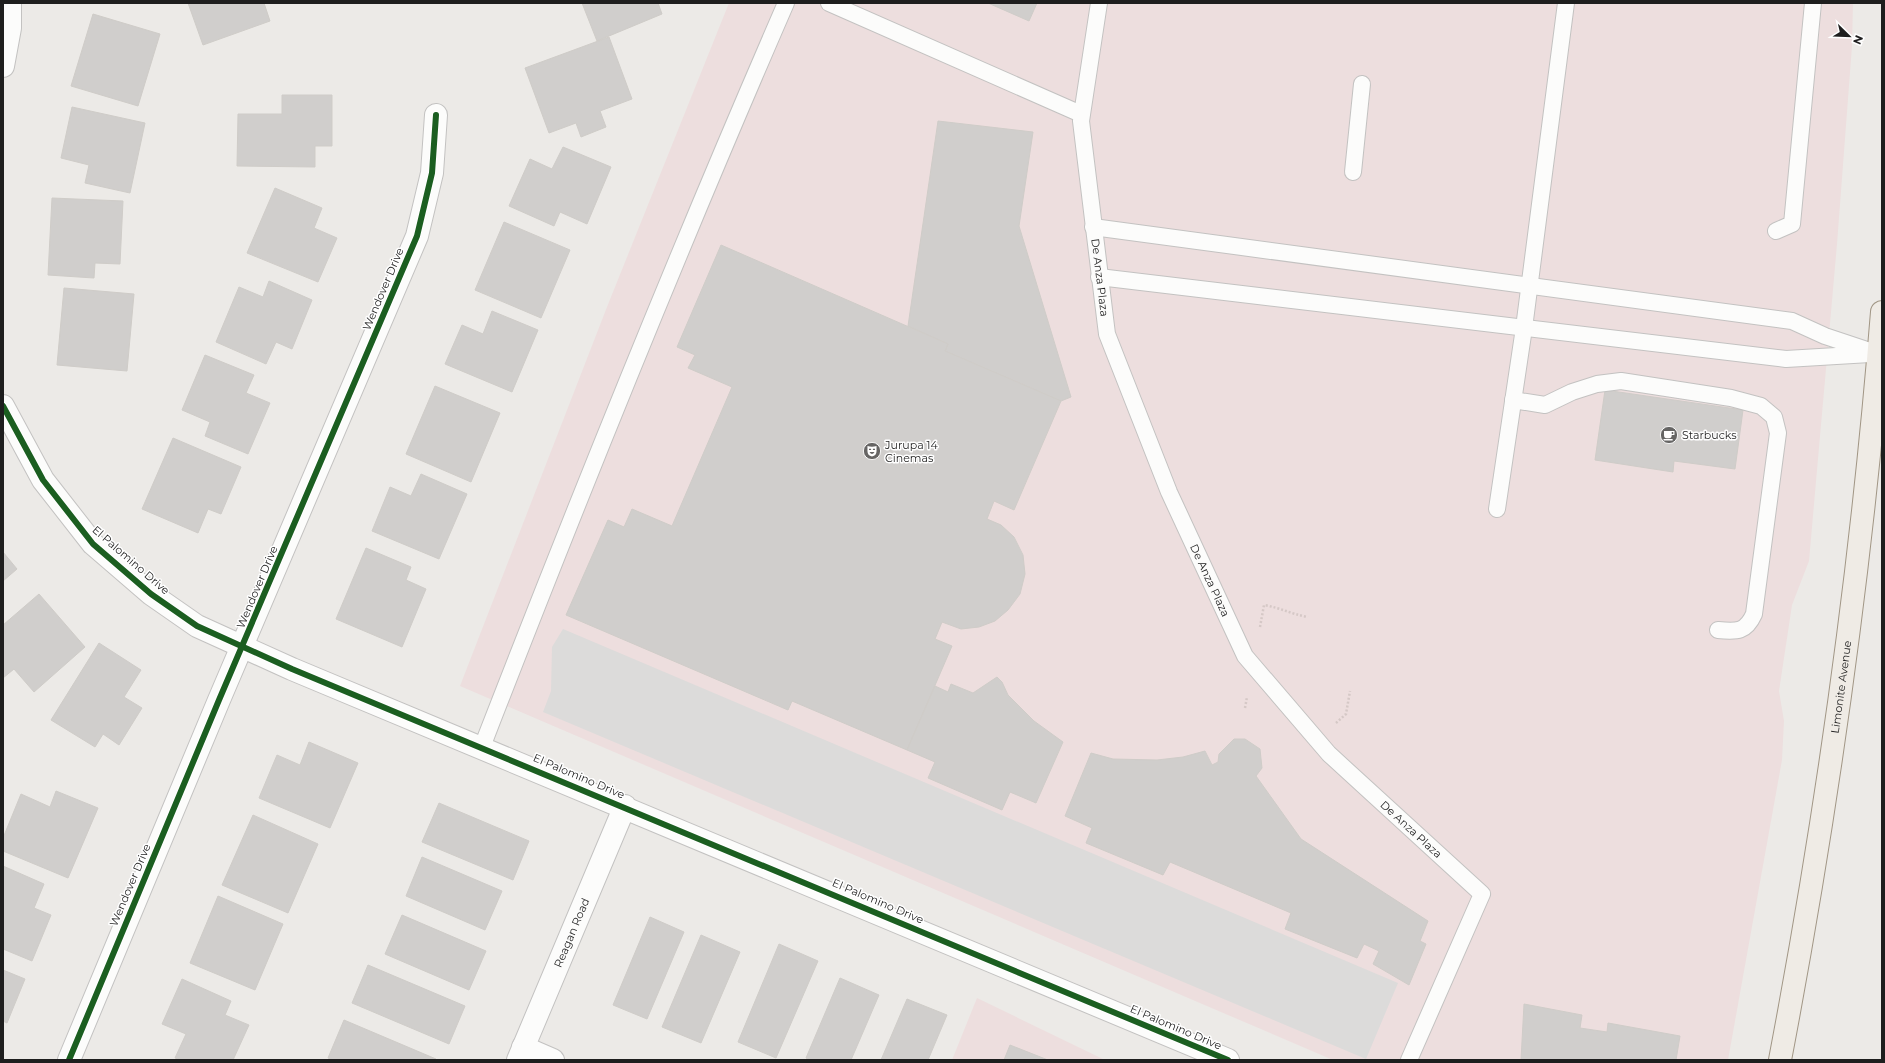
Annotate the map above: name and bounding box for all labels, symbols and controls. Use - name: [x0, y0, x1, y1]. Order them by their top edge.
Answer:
- north arrow: [1829, 16, 1869, 56]
- text: N: [1850, 33, 1866, 47]
- street label: De Anza Plaza: [1088, 238, 1112, 317]
- street label: Wendover Drive: [359, 245, 407, 332]
- cafe icon: Starbucks: [1659, 425, 1679, 445]
- place label: Starbucks: [1682, 428, 1737, 442]
- place label: Jurupa 14 Cinemas: [884, 438, 938, 465]
- theatre icon: Jurupa 14 Cinemas: [862, 441, 882, 461]
- street label: El Palomino Drive: [89, 523, 173, 598]
- street label: De Anza Plaza: [1187, 542, 1233, 619]
- street label: Wendover Drive: [233, 543, 281, 630]
- street label: Limonite Avenue: [1828, 639, 1854, 734]
- street label: El Palomino Drive: [531, 750, 627, 802]
- street label: De Anza Plaza: [1378, 798, 1445, 861]
- street label: Wendover Drive: [106, 841, 154, 928]
- street label: El Palomino Drive: [830, 875, 926, 927]
- street label: Reagan Road: [551, 896, 592, 970]
- street label: El Palomino Drive: [1128, 1001, 1224, 1053]

